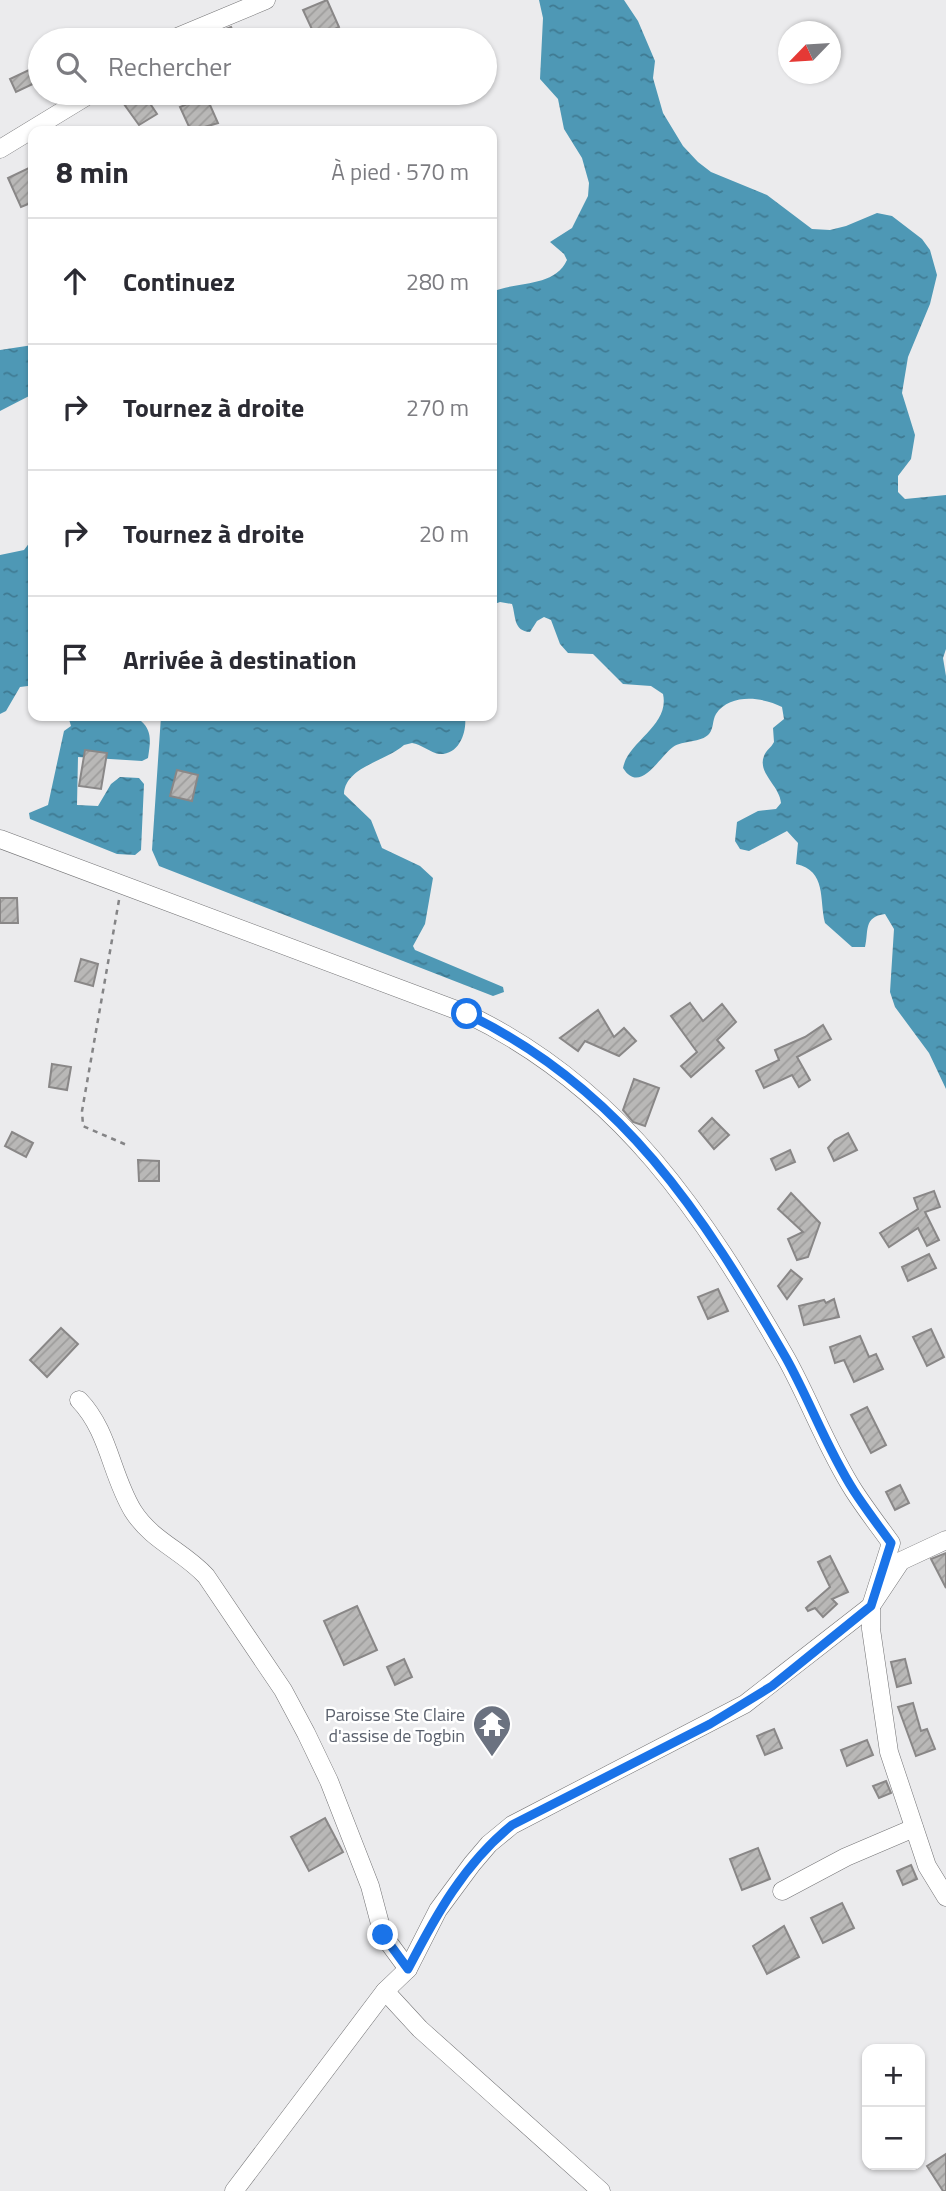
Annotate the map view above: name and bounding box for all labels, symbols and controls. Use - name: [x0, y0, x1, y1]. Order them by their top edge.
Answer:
- north arrow: [778, 21, 841, 84]
- search box: [28, 28, 497, 105]
- text: Rechercher: [108, 47, 232, 86]
- icon: search: [52, 48, 90, 86]
- text: 8 min: [56, 149, 129, 195]
- text: À pied · 570 m: [331, 154, 469, 189]
- icon: ahead: [56, 262, 94, 300]
- text: Continuez: [123, 262, 235, 301]
- text: 280 m: [406, 264, 469, 299]
- icon: right: [56, 388, 94, 426]
- text: Tournez à droite: [123, 388, 304, 427]
- text: 270 m: [406, 390, 469, 425]
- icon: right: [56, 514, 94, 552]
- text: Tournez à droite: [123, 514, 304, 553]
- text: 20 m: [419, 516, 469, 551]
- icon: arrive: [56, 640, 94, 678]
- text: Arrivée à destination: [123, 640, 357, 679]
- route start: [451, 998, 482, 1029]
- place label: Paroisse Ste Claire d'assise de Togbin: [325, 1701, 465, 1749]
- temple icon: Paroisse Ste Claire d'assise de Togbin: [471, 1703, 513, 1758]
- route end: [367, 1919, 398, 1950]
- map controls: [862, 2044, 925, 2170]
- button: +: [862, 2044, 925, 2107]
- button: −: [862, 2107, 925, 2170]

